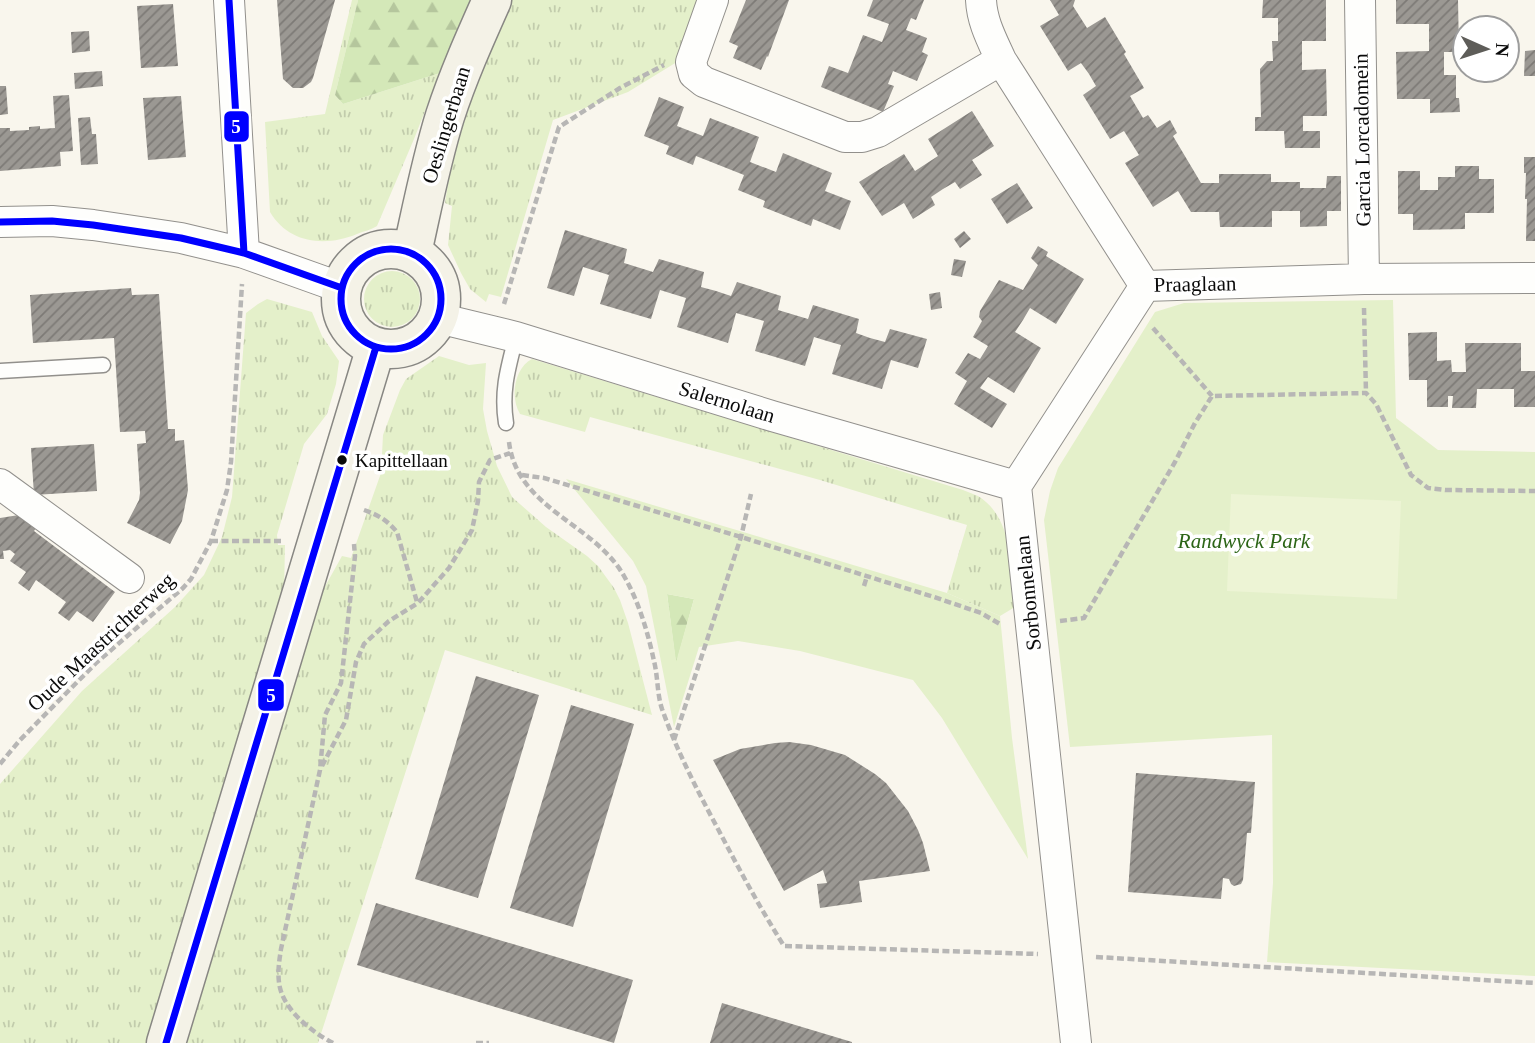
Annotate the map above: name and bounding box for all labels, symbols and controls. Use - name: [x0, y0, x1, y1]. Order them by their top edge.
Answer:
- north arrow: [1451, 14, 1521, 84]
- text: N: [1492, 42, 1513, 58]
- street label: Garcia Lorcadomein: [1348, 53, 1376, 227]
- street label: Oeslingerbaan: [417, 63, 475, 187]
- line badge: 5: [223, 110, 250, 143]
- text: 5: [231, 116, 241, 137]
- street label: Praaglaan: [1153, 271, 1237, 297]
- street label: Salernolaan: [676, 376, 778, 428]
- place label: Kapittellaan: [355, 450, 448, 471]
- marker: Kapittellaan: [335, 453, 349, 467]
- park label: Randwyck Park: [1177, 529, 1311, 553]
- street label: Sorbonnelaan: [1010, 534, 1046, 652]
- street label: Oude Maastrichterweg: [23, 567, 180, 716]
- line badge: 5: [257, 678, 285, 712]
- text: 5: [266, 685, 276, 706]

